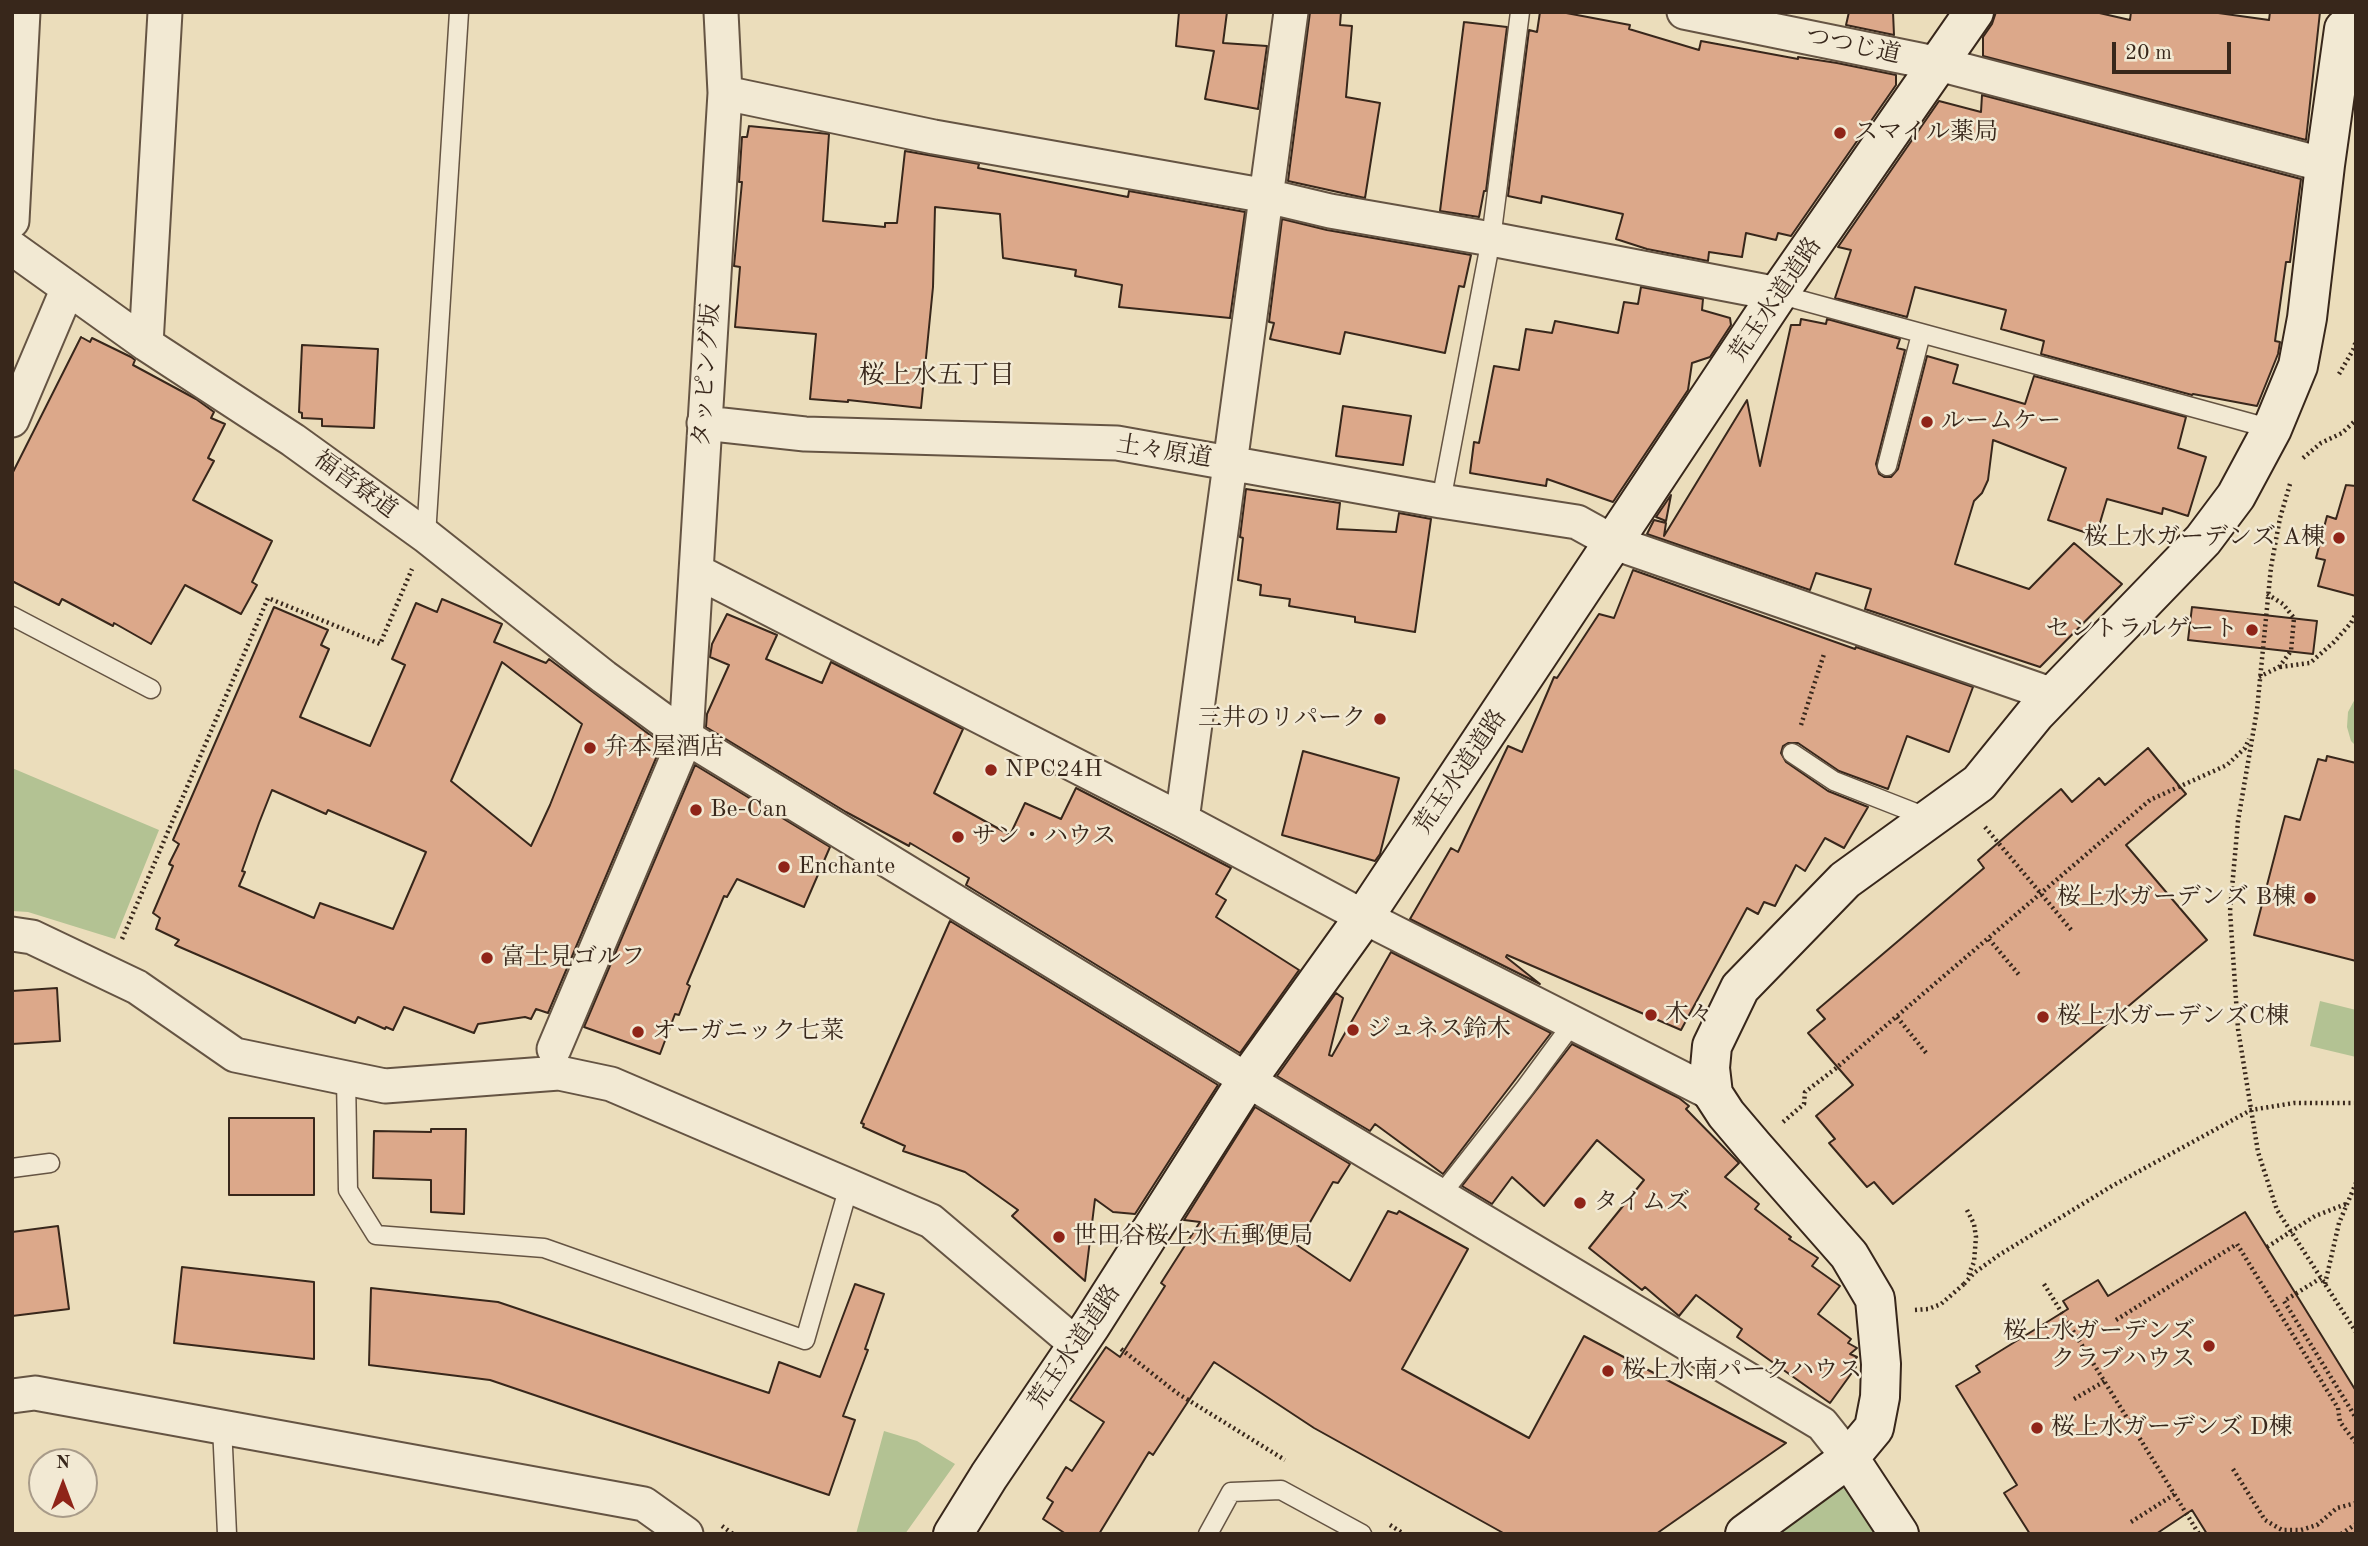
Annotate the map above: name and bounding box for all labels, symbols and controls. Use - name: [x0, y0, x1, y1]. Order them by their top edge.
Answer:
- street label: つつじ道: [1803, 22, 1903, 70]
- scale bar: [2116, 28, 2235, 72]
- text: 20 m: [2125, 43, 2172, 64]
- place label: スマイル薬局: [1854, 119, 1998, 147]
- marker: スマイル薬局: [1832, 125, 1848, 141]
- street label: 荒玉水道道路: [1724, 232, 1828, 368]
- street label: タッピング坂: [688, 302, 726, 448]
- district label: 桜上水五丁目: [859, 360, 1015, 392]
- place label: ルームケー: [1941, 408, 2061, 436]
- marker: ルームケー: [1919, 414, 1935, 430]
- street label: 土々原道: [1114, 430, 1214, 474]
- street label: 福音寮道: [308, 445, 402, 525]
- place label: 桜上水ガーデンズ A棟: [2084, 524, 2325, 552]
- marker: 桜上水ガーデンズ A棟: [2331, 530, 2347, 546]
- place label: セントラルゲート: [2046, 616, 2238, 644]
- marker: セントラルゲート: [2244, 622, 2260, 638]
- street label: 荒玉水道道路: [1409, 704, 1513, 840]
- place label: 三井のリパーク: [1198, 705, 1366, 733]
- marker: 三井のリパーク: [1372, 711, 1388, 727]
- place label: 弁本屋酒店: [604, 734, 724, 762]
- marker: 弁本屋酒店: [582, 740, 598, 756]
- place label: NPC24H: [1005, 756, 1103, 784]
- marker: NPC24H: [983, 762, 999, 778]
- place label: Be-Can: [710, 796, 787, 824]
- marker: Be-Can: [688, 802, 704, 818]
- place label: サン・ハウス: [972, 823, 1116, 851]
- marker: サン・ハウス: [950, 829, 966, 845]
- place label: Enchante: [798, 853, 895, 881]
- marker: Enchante: [776, 859, 792, 875]
- place label: 桜上水ガーデンズ B棟: [2057, 884, 2296, 912]
- marker: 桜上水ガーデンズ B棟: [2302, 890, 2318, 906]
- place label: 富士見ゴルフ: [501, 944, 645, 972]
- marker: 富士見ゴルフ: [479, 950, 495, 966]
- place label: 木々: [1665, 1001, 1713, 1029]
- place label: 桜上水ガーデンズC棟: [2057, 1003, 2289, 1031]
- marker: 木々: [1643, 1007, 1659, 1023]
- marker: 桜上水ガーデンズC棟: [2035, 1009, 2051, 1025]
- place label: ジュネス鈴木: [1367, 1016, 1511, 1044]
- place label: オーガニック七菜: [652, 1018, 844, 1046]
- marker: ジュネス鈴木: [1345, 1022, 1361, 1038]
- marker: オーガニック七菜: [630, 1024, 646, 1040]
- place label: タイムズ: [1594, 1189, 1690, 1217]
- marker: タイムズ: [1572, 1195, 1588, 1211]
- place label: 世田谷桜上水五郵便局: [1073, 1223, 1313, 1251]
- marker: 世田谷桜上水五郵便局: [1051, 1229, 1067, 1245]
- street label: 荒玉水道道路: [1023, 1279, 1127, 1415]
- place label: 桜上水ガーデンズ クラブハウス: [2003, 1318, 2195, 1374]
- marker: 桜上水ガーデンズ クラブハウス: [2201, 1338, 2217, 1354]
- place label: 桜上水南パークハウス: [1622, 1357, 1862, 1385]
- marker: 桜上水南パークハウス: [1600, 1363, 1616, 1379]
- place label: 桜上水ガーデンズ D棟: [2051, 1414, 2292, 1442]
- marker: 桜上水ガーデンズ D棟: [2029, 1420, 2045, 1436]
- north arrow: [28, 1448, 98, 1518]
- text: N: [56, 1454, 70, 1473]

